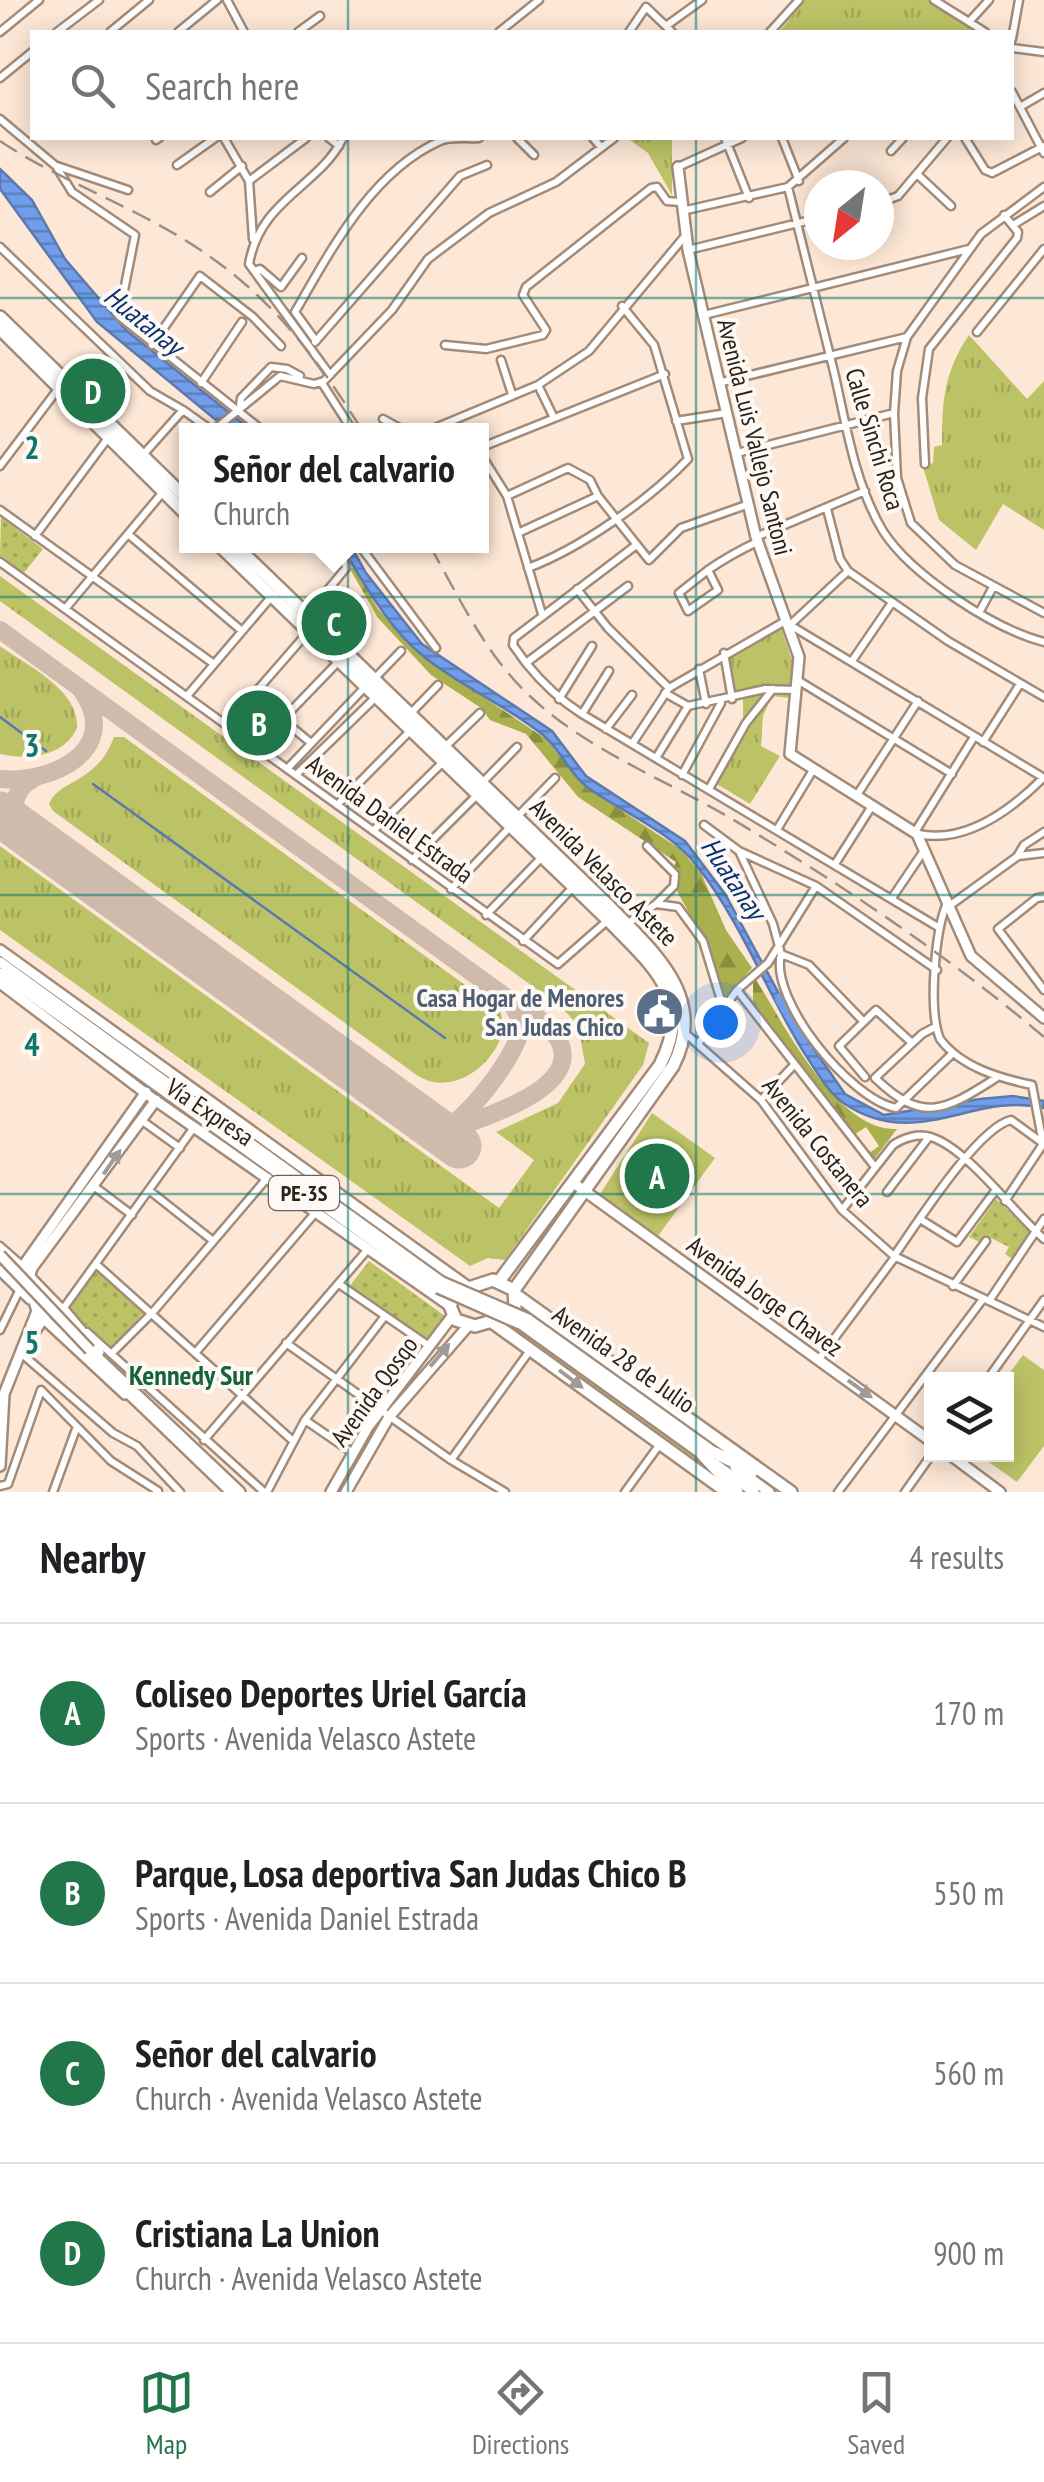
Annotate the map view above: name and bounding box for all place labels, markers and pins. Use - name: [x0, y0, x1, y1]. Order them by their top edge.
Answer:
- pin: D: [61, 354, 126, 428]
- pin: C: [302, 586, 366, 660]
- pin: B: [226, 686, 292, 760]
- place label: Casa Hogar de Menores San Judas Chico: [417, 982, 624, 1043]
- public building icon: Casa Hogar de Menores San Judas Chico: [633, 986, 685, 1038]
- pin: A: [624, 1138, 690, 1214]

